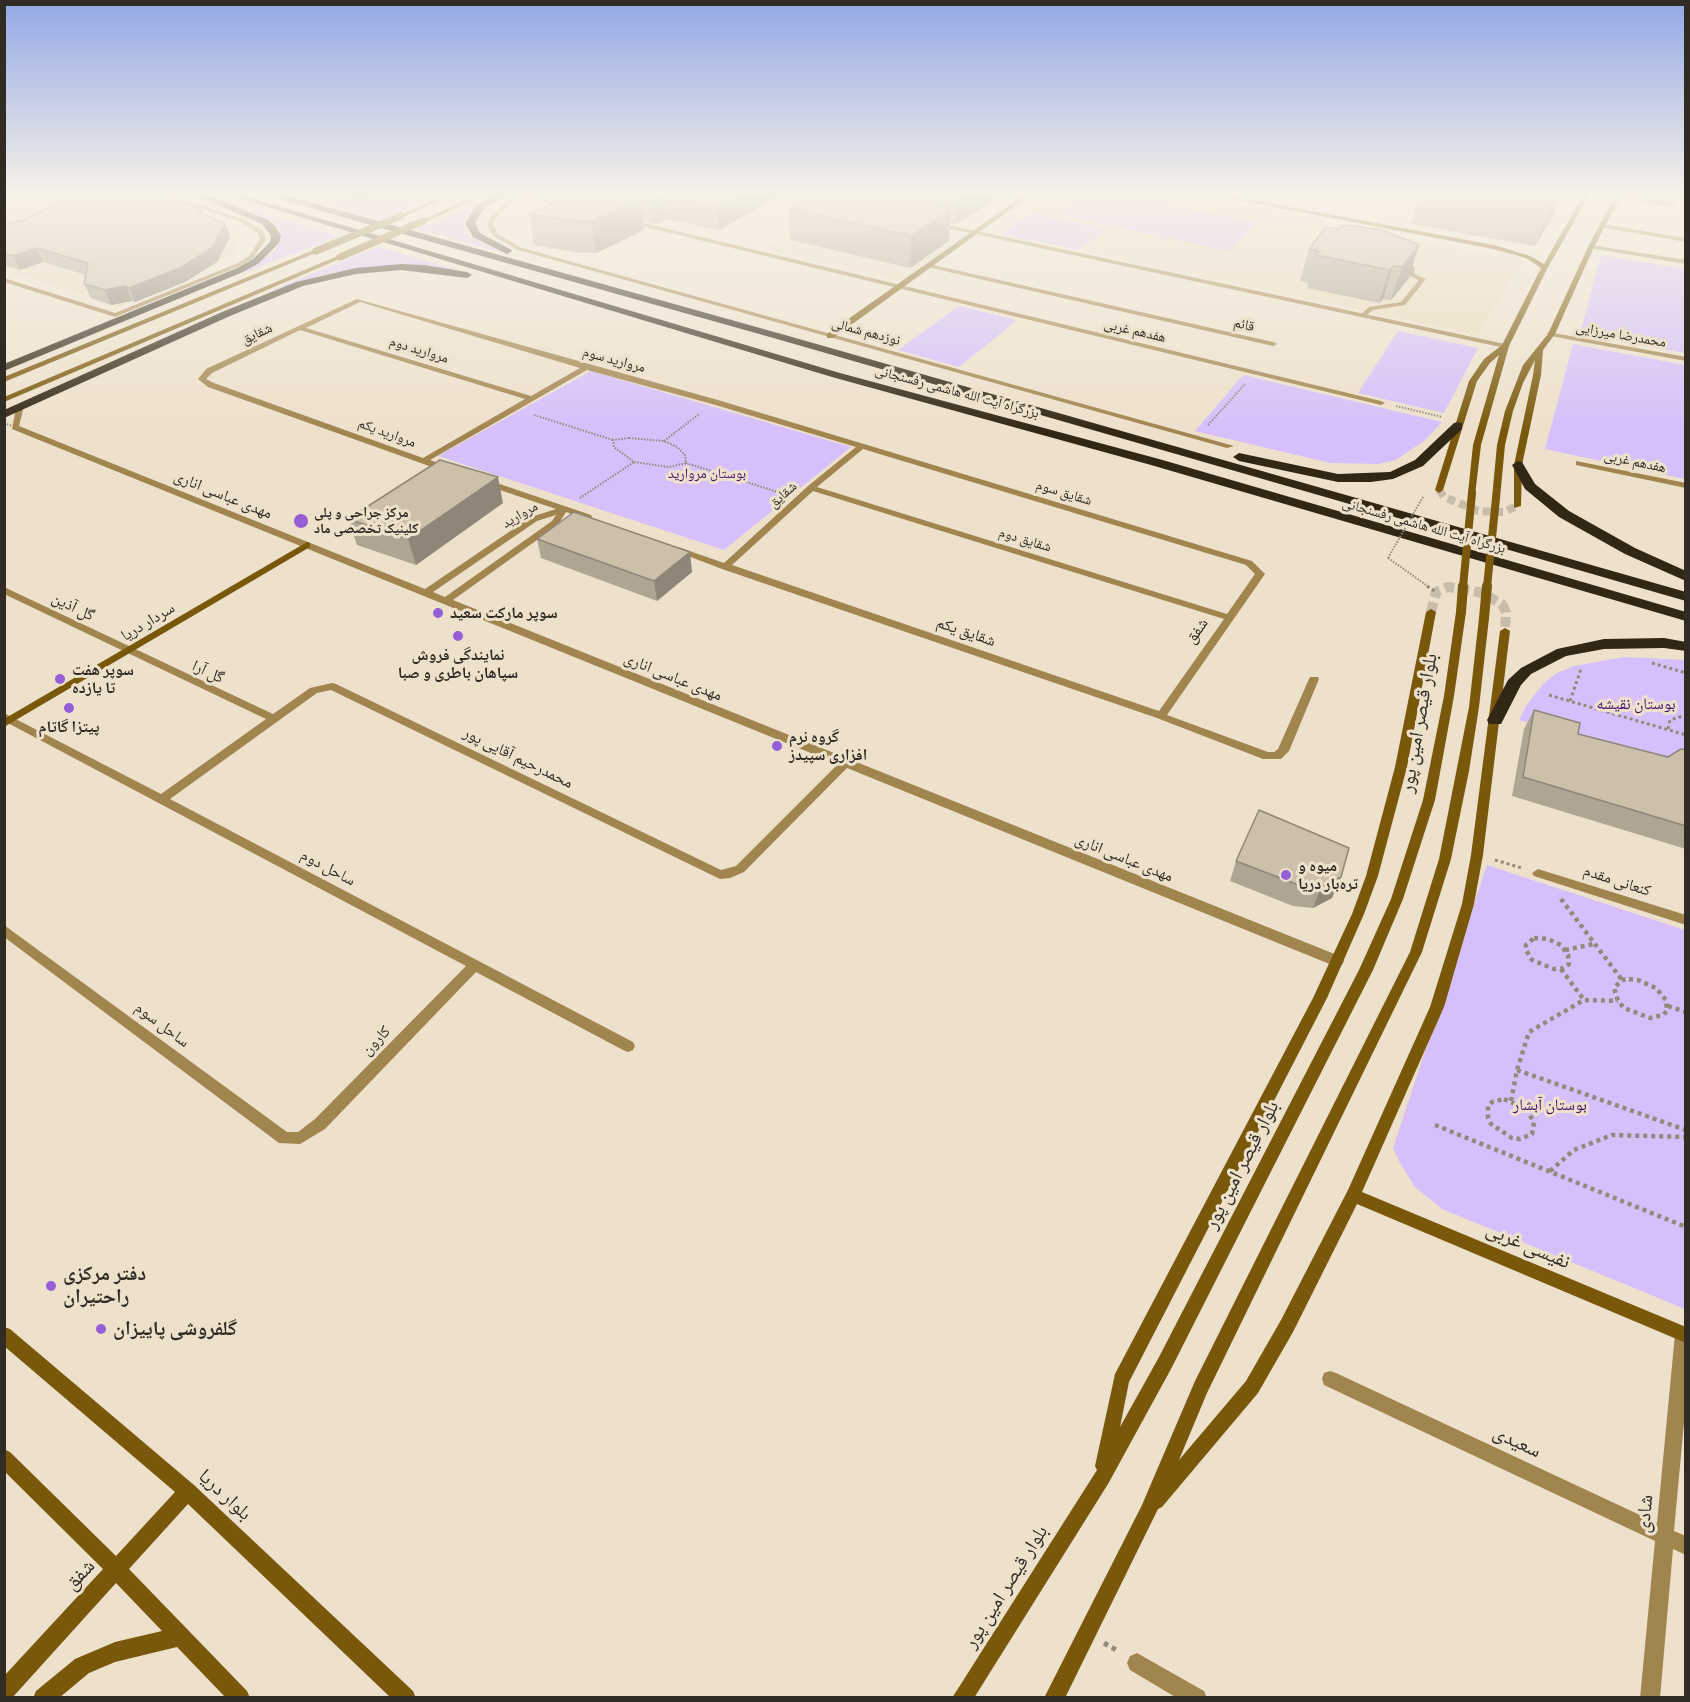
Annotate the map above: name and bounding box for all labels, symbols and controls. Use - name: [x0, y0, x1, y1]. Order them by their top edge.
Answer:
- street label: قائم: [1232, 314, 1256, 336]
- street label: نوزدهم شمالی: [830, 315, 902, 349]
- street label: هفدهم غربی: [1102, 316, 1168, 346]
- street label: محمدرضا میرزایی: [1575, 319, 1667, 351]
- street label: شقایق: [239, 320, 275, 348]
- street label: مروارید دوم: [387, 333, 451, 367]
- street label: مروارید سوم: [581, 344, 647, 376]
- street label: بزرگراه آیت الله هاشمی رفسنجانی: [873, 362, 1041, 422]
- street label: مروارید یکم: [356, 415, 418, 451]
- street label: هفدهم غربی: [1603, 447, 1667, 477]
- park label: بوستان مروارید: [668, 466, 746, 482]
- street label: مهدی عباسی اناری: [171, 467, 275, 523]
- street label: شقایق سوم: [1034, 477, 1094, 509]
- street label: شقایق: [766, 478, 800, 512]
- street label: بزرگراه آیت الله هاشمی رفسنجانی: [1340, 495, 1508, 557]
- street label: مروارید: [499, 498, 541, 532]
- place label: مرکز جراحی و پلی کلینیک تخصصی ماد: [314, 505, 418, 538]
- marker: مرکز جراحی و پلی کلینیک تخصصی ماد: [292, 512, 310, 530]
- street label: شقایق دوم: [997, 524, 1053, 556]
- street label: گل آذین: [49, 589, 97, 625]
- street label: سردار دریا: [118, 598, 178, 646]
- place label: سوپر مارکت سعید: [450, 603, 558, 623]
- marker: سوپر مارکت سعید: [431, 606, 445, 620]
- street label: شقایق یکم: [934, 613, 998, 651]
- street label: شفق: [1181, 614, 1213, 648]
- marker: نمایندگی فروش سپاهان باطری و صبا: [451, 629, 465, 643]
- place label: نمایندگی فروش سپاهان باطری و صبا: [398, 645, 518, 683]
- street label: مهدی عباسی اناری: [621, 649, 725, 705]
- street label: بلوار قیصر امین پور: [1395, 652, 1443, 794]
- street label: گل آرا: [189, 656, 227, 688]
- place label: سوپر هفت تا یازده: [72, 660, 134, 698]
- marker: سوپر هفت تا یازده: [53, 672, 67, 686]
- park label: بوستان نقیشه: [1596, 694, 1676, 714]
- marker: پیتزا گاتام: [62, 701, 76, 715]
- place label: پیتزا گاتام: [39, 717, 99, 737]
- street label: محمدرحیم آقایی پور: [460, 723, 576, 793]
- place label: گروه نرم افزاری سپیدز: [789, 727, 867, 765]
- marker: گروه نرم افزاری سپیدز: [770, 739, 784, 753]
- street label: مهدی عباسی اناری: [1072, 830, 1176, 886]
- street label: ساحل دوم: [297, 846, 359, 890]
- place label: میوه و تره‌بار دریا: [1298, 856, 1358, 894]
- street label: کنعانی مقدم: [1581, 861, 1653, 901]
- marker: میوه و تره‌بار دریا: [1279, 868, 1293, 882]
- street label: ساحل سوم: [131, 998, 193, 1052]
- street label: کارون: [357, 1022, 395, 1060]
- park label: بوستان آبشار: [1513, 1095, 1587, 1115]
- street label: بلوار قیصر امین پور: [1199, 1097, 1285, 1233]
- street label: نفیسی غربی: [1482, 1218, 1574, 1274]
- place label: دفتر مرکزی راحتیران: [63, 1262, 146, 1309]
- marker: دفتر مرکزی راحتیران: [44, 1279, 58, 1293]
- place label: گلفروشی پاییزان: [113, 1317, 237, 1341]
- marker: گلفروشی پاییزان: [94, 1322, 108, 1336]
- street label: سعیدی: [1489, 1420, 1545, 1464]
- street label: بلوار دریا: [193, 1464, 257, 1526]
- street label: شادی: [1631, 1494, 1659, 1534]
- street label: بلوار قیصر امین پور: [958, 1521, 1054, 1653]
- street label: شفق: [60, 1554, 100, 1596]

